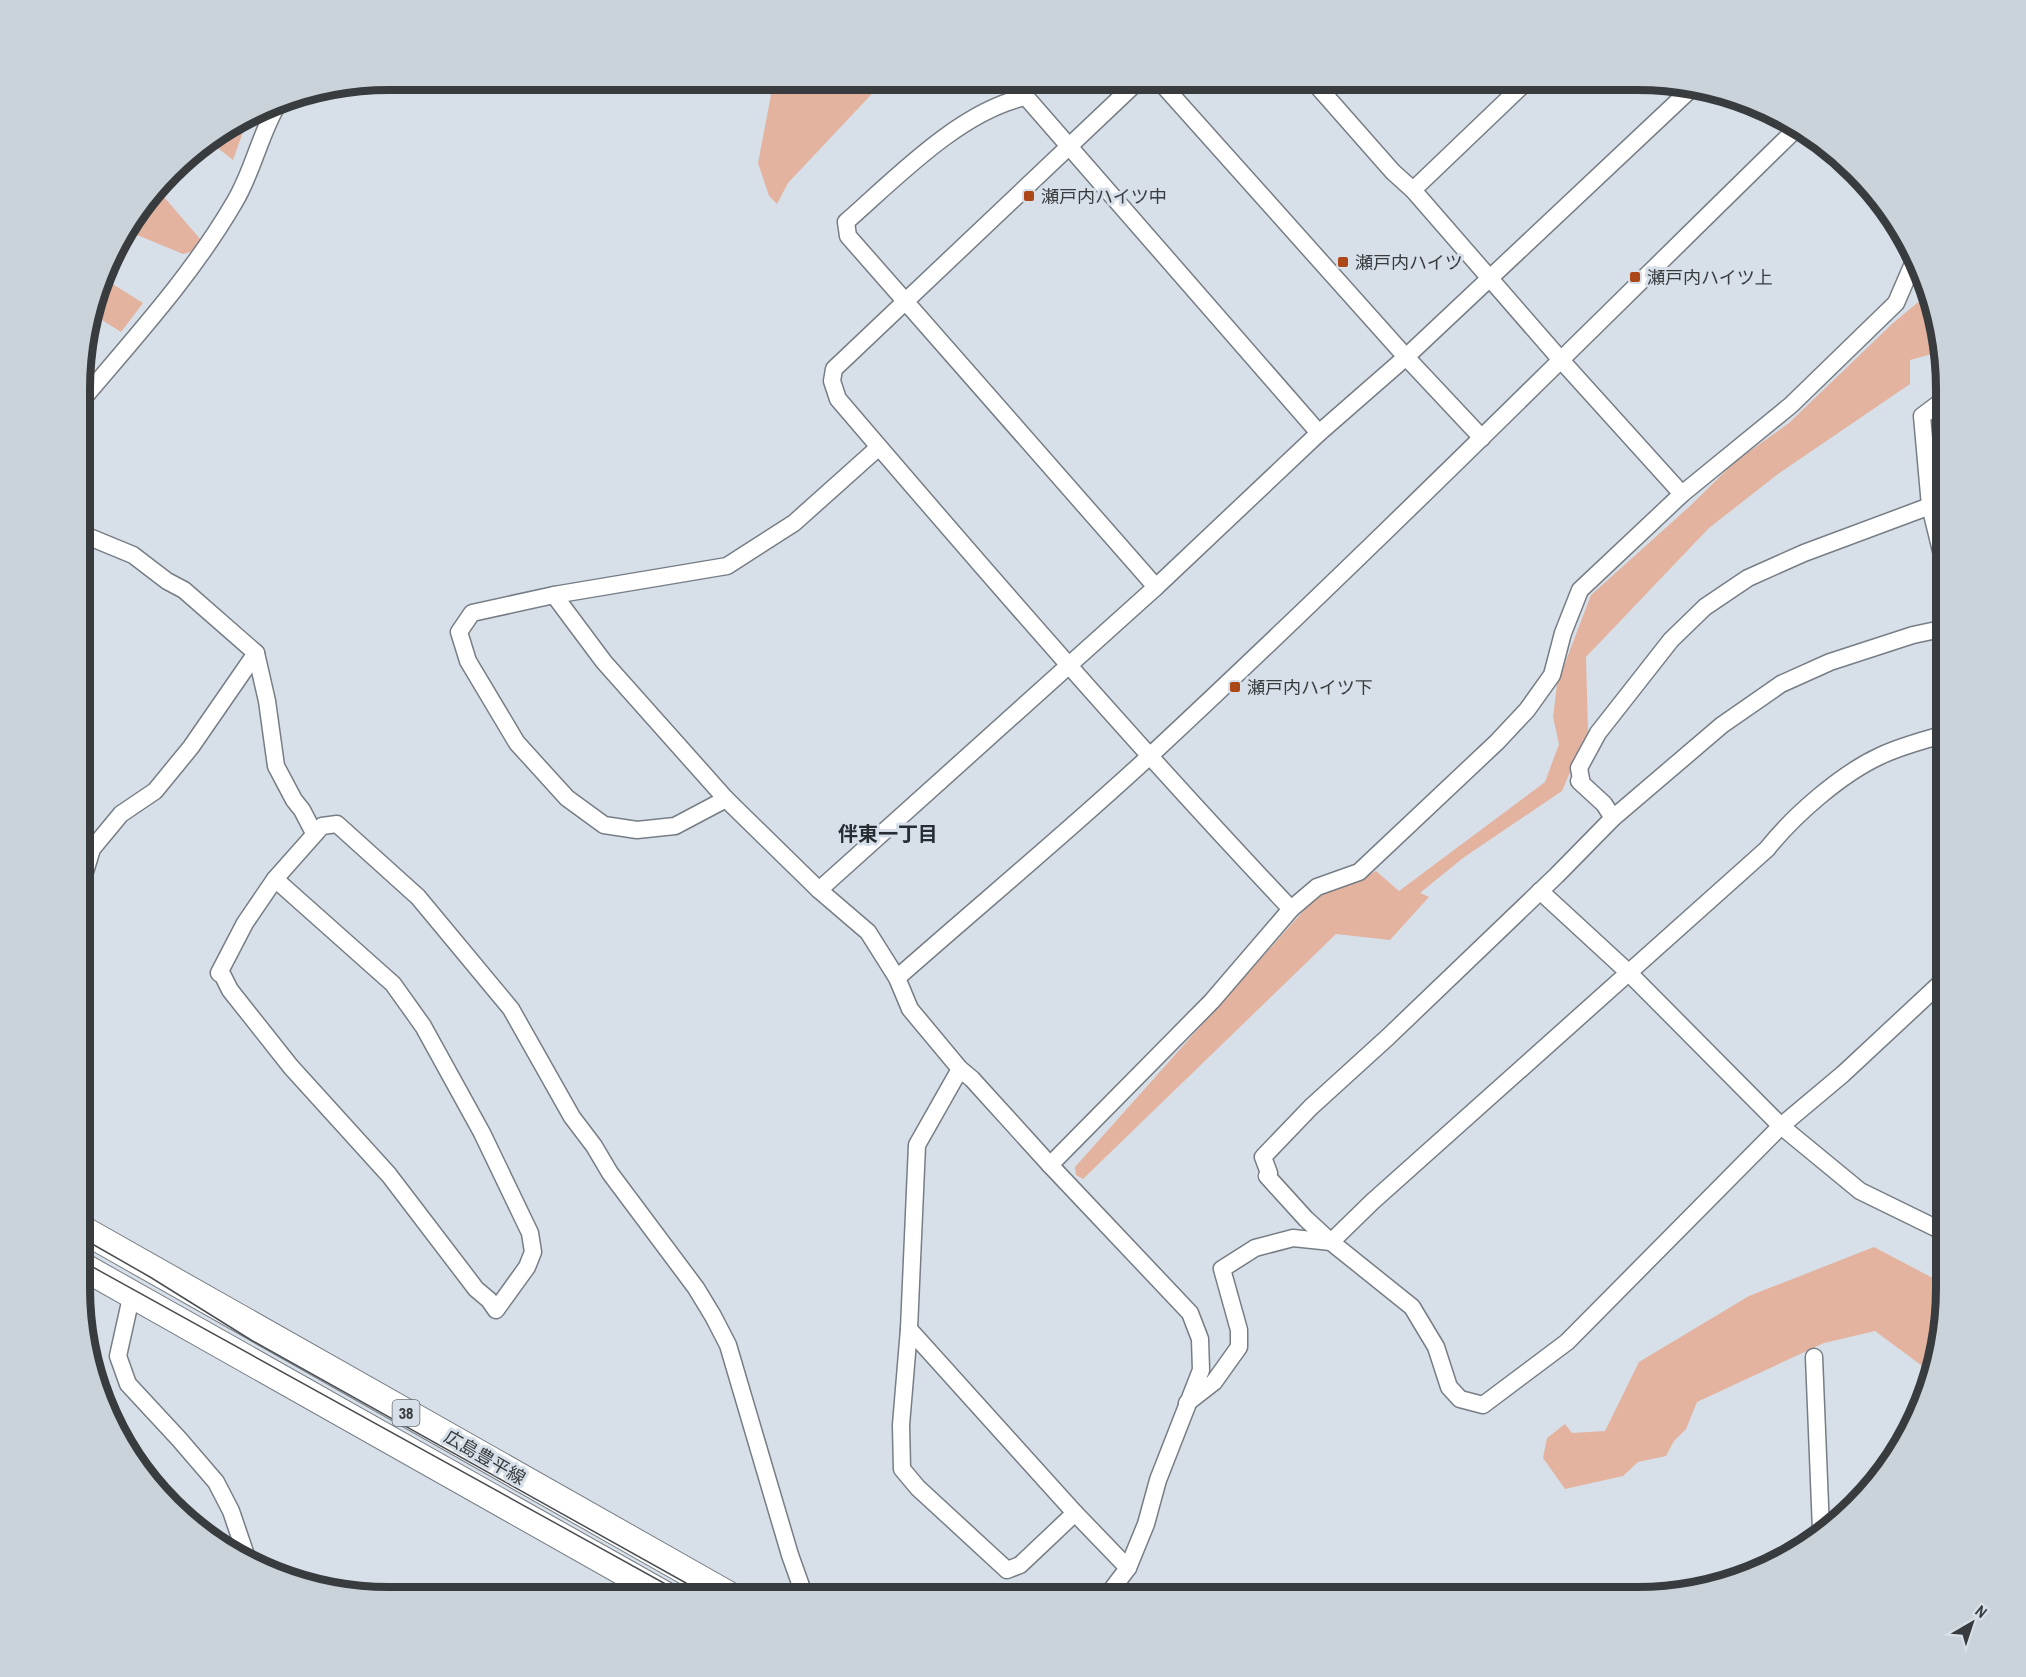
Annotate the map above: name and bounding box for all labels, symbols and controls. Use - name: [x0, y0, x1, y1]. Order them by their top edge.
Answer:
- place label: 瀬戸内ハイツ中: [1041, 184, 1167, 209]
- marker: 瀬戸内ハイツ中: [1022, 189, 1036, 203]
- place label: 瀬戸内ハイツ: [1355, 250, 1463, 275]
- marker: 瀬戸内ハイツ: [1336, 255, 1350, 269]
- place label: 瀬戸内ハイツ上: [1647, 265, 1773, 290]
- marker: 瀬戸内ハイツ上: [1628, 270, 1642, 284]
- place label: 瀬戸内ハイツ下: [1247, 675, 1373, 700]
- marker: 瀬戸内ハイツ下: [1228, 680, 1242, 694]
- district label: 伴東一丁目: [838, 820, 938, 847]
- road number: 38: [392, 1400, 420, 1426]
- street label: 広島豊平線: [440, 1424, 530, 1490]
- north arrow: [1942, 1593, 2002, 1653]
- text: N: [1971, 1600, 1992, 1623]

